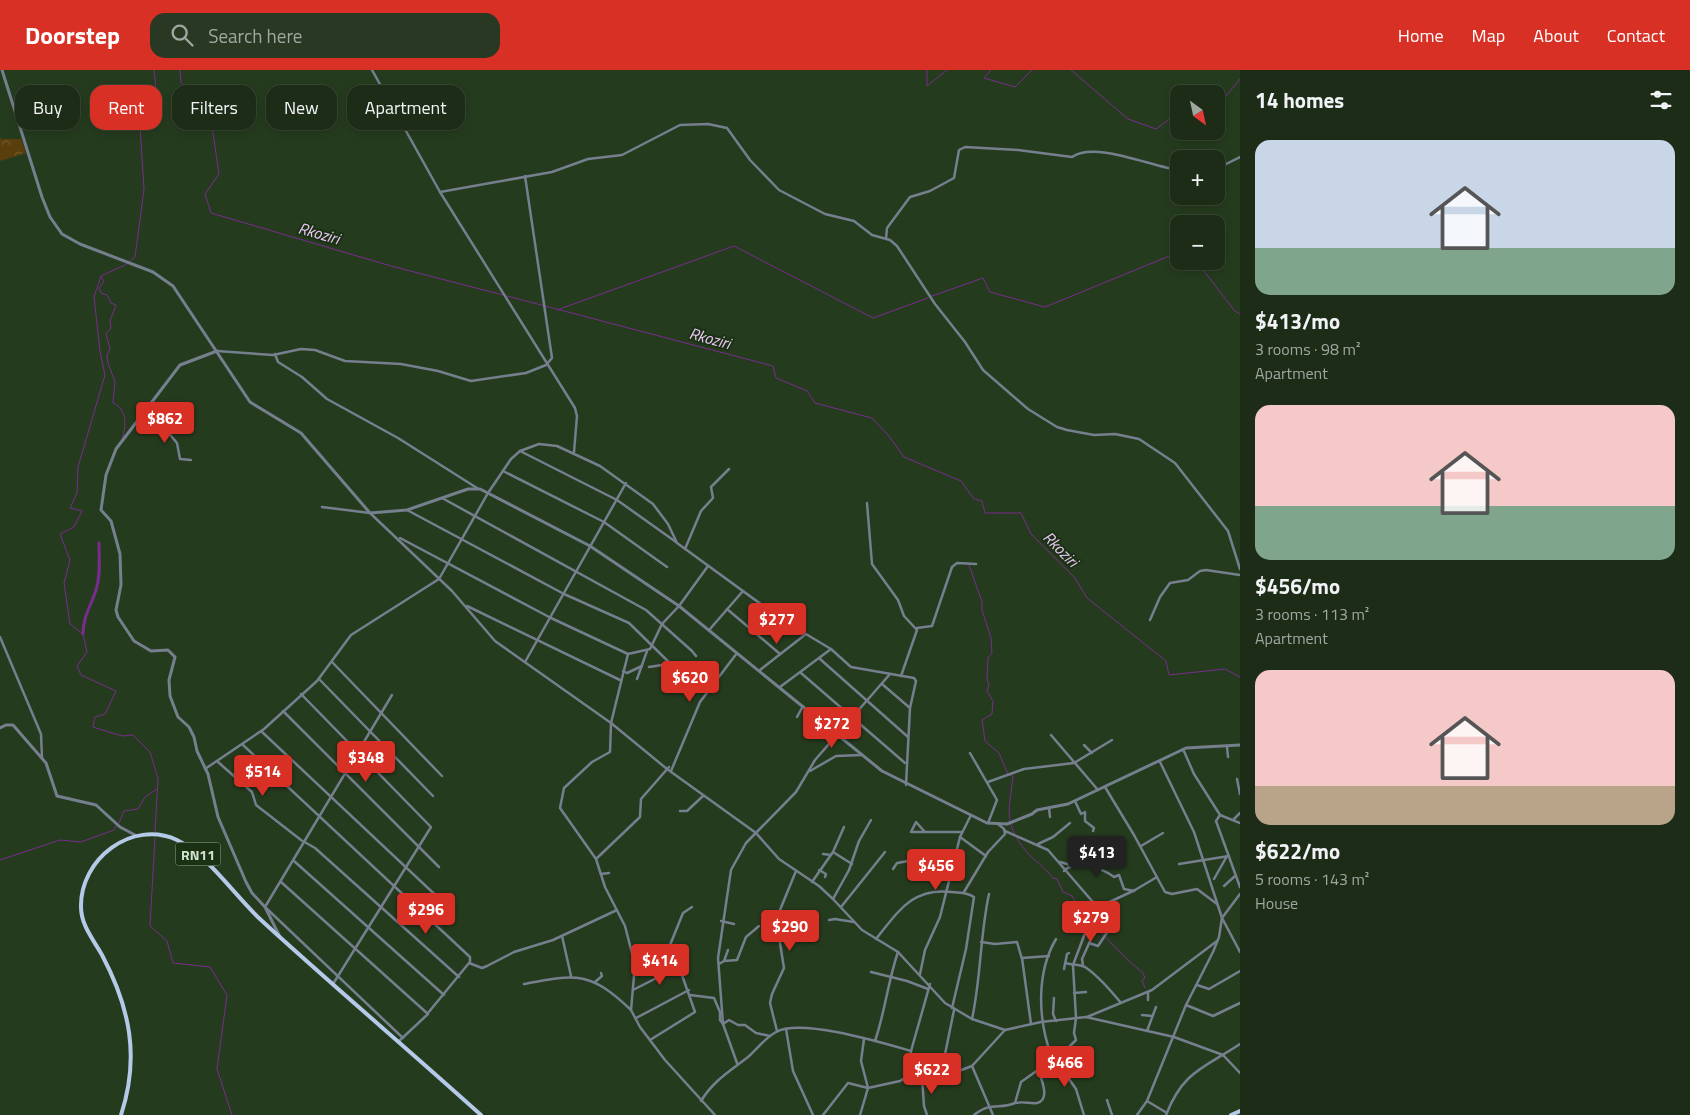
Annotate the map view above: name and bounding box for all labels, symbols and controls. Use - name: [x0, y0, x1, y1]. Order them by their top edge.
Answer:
- search box: [150, 13, 500, 58]
- text: Doorstep: [25, 17, 120, 53]
- icon: search: [168, 21, 196, 49]
- text: Search here: [208, 21, 302, 50]
- text: Home: [1398, 22, 1444, 49]
- text: Map: [1472, 22, 1505, 49]
- text: About: [1533, 22, 1579, 49]
- text: Contact: [1607, 22, 1665, 49]
- text: 14 homes: [1255, 84, 1344, 116]
- chip: Buy: [15, 85, 80, 130]
- chip: Rent: [90, 85, 162, 130]
- chip: Filters: [172, 85, 256, 130]
- chip: New: [266, 85, 337, 130]
- chip: Apartment: [347, 85, 465, 130]
- north arrow: [1170, 85, 1225, 140]
- map controls: [1170, 85, 1225, 270]
- icon: filters: [1647, 86, 1675, 114]
- button: +: [1170, 150, 1225, 205]
- icon: home: [1420, 173, 1510, 263]
- button: −: [1170, 215, 1225, 270]
- water label: Rkoziri: [295, 216, 344, 251]
- text: $413/mo: [1255, 305, 1340, 337]
- water label: Rkoziri: [687, 321, 735, 355]
- text: 3 rooms · 98 m²: [1255, 337, 1360, 361]
- text: Apartment: [1255, 361, 1328, 385]
- pin: $862: [135, 402, 195, 444]
- text: $862: [147, 406, 183, 430]
- icon: home: [1420, 438, 1510, 528]
- water label: Rkoziri: [1038, 526, 1086, 574]
- text: $456/mo: [1255, 570, 1340, 602]
- pin: $277: [747, 602, 807, 645]
- text: 3 rooms · 113 m²: [1255, 602, 1369, 626]
- text: $277: [759, 607, 795, 631]
- text: Apartment: [1255, 626, 1328, 650]
- pin: $620: [660, 660, 720, 703]
- text: $620: [672, 665, 708, 689]
- icon: home: [1420, 703, 1510, 793]
- pin: $272: [802, 706, 862, 749]
- text: $272: [814, 711, 850, 735]
- pin: $348: [336, 740, 396, 783]
- text: $348: [348, 745, 384, 769]
- pin: $514: [233, 754, 293, 797]
- text: $514: [245, 759, 281, 783]
- text: $622/mo: [1255, 835, 1340, 867]
- pin: $413: [1067, 836, 1127, 878]
- text: $413: [1079, 840, 1115, 864]
- road number: RN11: [176, 842, 220, 866]
- pin: $456: [906, 848, 966, 891]
- text: $456: [918, 853, 954, 877]
- text: 5 rooms · 143 m²: [1255, 867, 1369, 891]
- text: House: [1255, 891, 1298, 915]
- pin: $296: [396, 892, 456, 935]
- text: $296: [408, 897, 444, 921]
- pin: $279: [1061, 900, 1121, 943]
- text: $279: [1073, 905, 1109, 929]
- pin: $290: [760, 910, 820, 952]
- text: $290: [772, 914, 808, 938]
- pin: $414: [630, 944, 690, 986]
- text: $414: [642, 948, 678, 972]
- pin: $466: [1035, 1046, 1095, 1088]
- text: $466: [1047, 1050, 1083, 1074]
- pin: $622: [902, 1052, 962, 1095]
- text: $622: [914, 1057, 950, 1081]

